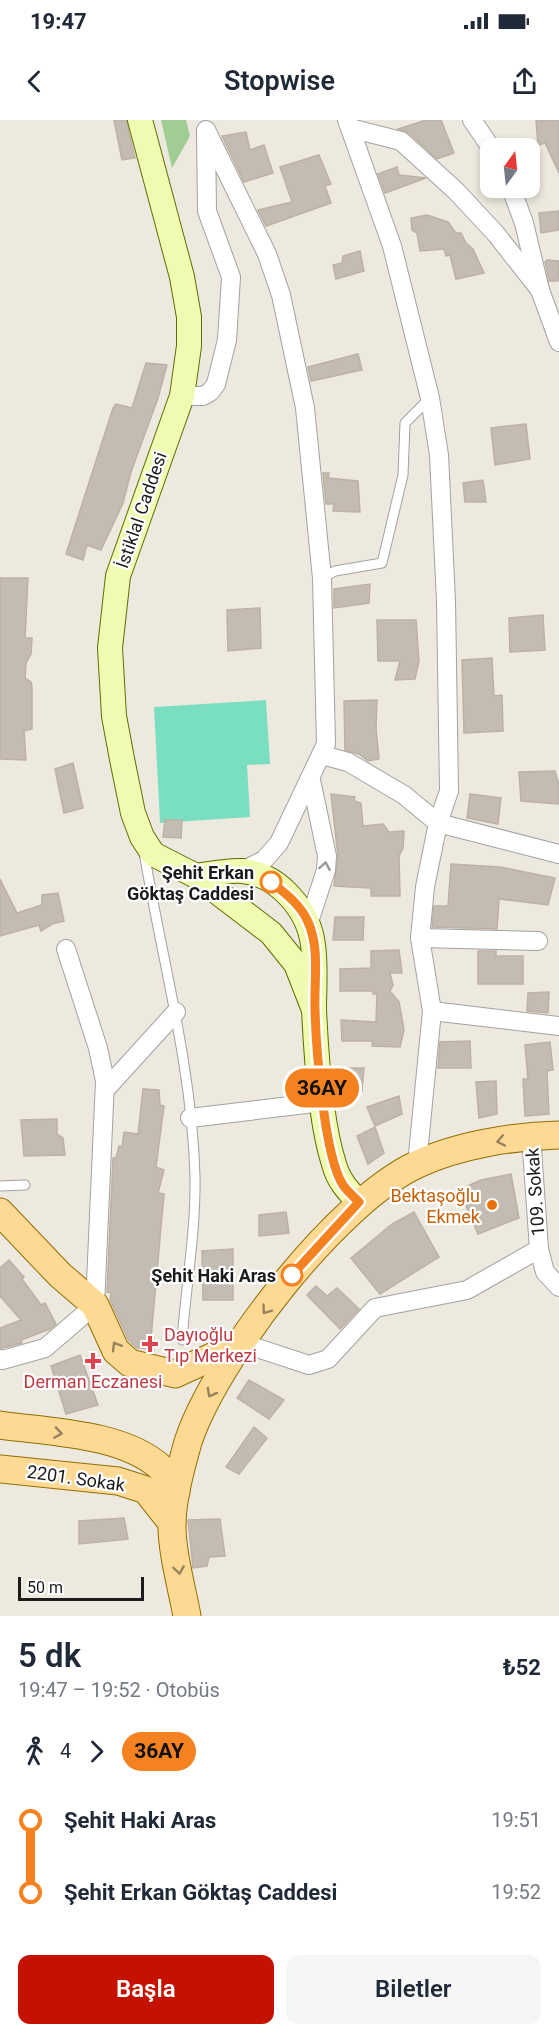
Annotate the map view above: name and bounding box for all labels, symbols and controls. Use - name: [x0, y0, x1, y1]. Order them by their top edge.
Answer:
- text: 19:47: [30, 9, 87, 34]
- icon: back: [18, 65, 51, 98]
- text: Stopwise: [224, 65, 335, 97]
- icon: share: [508, 65, 541, 98]
- north arrow: [480, 138, 540, 198]
- map controls: [480, 138, 540, 198]
- street label: İstiklal Caddesi: [111, 449, 171, 571]
- one-way arrow: [318, 861, 331, 871]
- place label: Şehit Erkan Göktaş Caddesi: [127, 862, 254, 904]
- marker: Şehit Erkan Göktaş Caddesi: [260, 871, 282, 893]
- line badge: 36AY: [280, 1068, 364, 1108]
- text: 36AY: [297, 1076, 347, 1100]
- one-way arrow: [496, 1134, 506, 1147]
- street label: 109. Sokak: [521, 1146, 549, 1237]
- place label: Bektaşoğlu Ekmek: [390, 1185, 481, 1227]
- marker: Bektaşoğlu Ekmek: [485, 1198, 499, 1212]
- marker: Şehit Haki Aras: [281, 1264, 303, 1286]
- place label: Şehit Haki Aras: [151, 1265, 276, 1286]
- one-way arrow: [262, 1303, 273, 1314]
- place label: Dayıoğlu Tıp Merkezi: [164, 1324, 257, 1366]
- marker: Dayıoğlu Tıp Merkezi: [141, 1335, 159, 1353]
- one-way arrow: [112, 1342, 123, 1353]
- marker: Derman Eczanesi: [86, 1354, 100, 1368]
- place label: Derman Eczanesi: [24, 1371, 162, 1392]
- one-way arrow: [207, 1387, 218, 1397]
- one-way arrow: [53, 1427, 63, 1439]
- street label: 2201. Sokak: [26, 1461, 127, 1495]
- one-way arrow: [173, 1566, 185, 1575]
- scale bar: [18, 1574, 144, 1602]
- text: 50 m: [27, 1578, 63, 1597]
- text: 5 dk: [18, 1636, 81, 1675]
- text: ₺52: [503, 1655, 541, 1680]
- text: 19:47 – 19:52 · Otobüs: [18, 1678, 220, 1702]
- icon: walk: [18, 1735, 51, 1768]
- icon: forward: [80, 1735, 113, 1768]
- text: 4: [60, 1739, 71, 1763]
- text: 36AY: [134, 1739, 184, 1763]
- text: Şehit Haki Aras: [64, 1808, 216, 1833]
- text: 19:51: [491, 1808, 541, 1832]
- text: Şehit Erkan Göktaş Caddesi: [64, 1880, 337, 1905]
- text: 19:52: [491, 1880, 541, 1904]
- button: Başla: [18, 1955, 274, 2024]
- button: Biletler: [286, 1955, 541, 2024]

